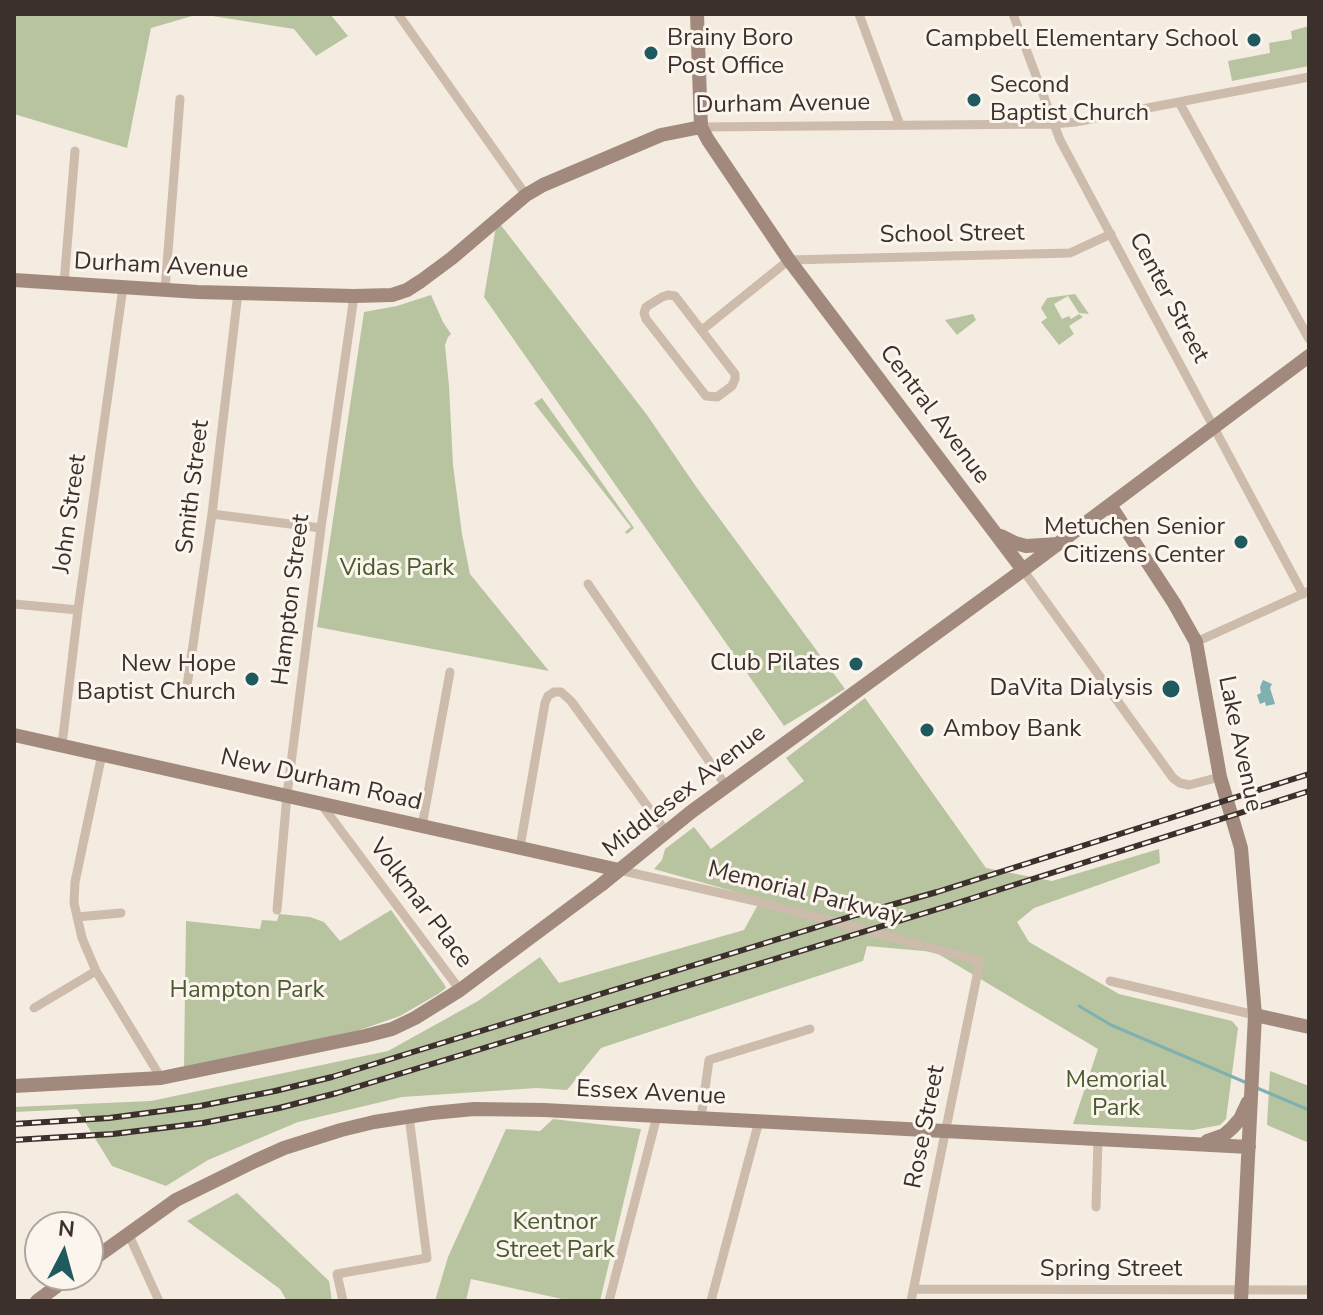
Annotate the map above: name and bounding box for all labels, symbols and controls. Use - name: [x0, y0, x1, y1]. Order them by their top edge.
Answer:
- place label: Brainy Boro Post Office: [667, 25, 793, 81]
- place label: Campbell Elementary School: [925, 26, 1238, 54]
- marker: Campbell Elementary School: [1245, 31, 1263, 49]
- marker: Brainy Boro Post Office: [642, 44, 660, 62]
- place label: Second Baptist Church: [990, 72, 1149, 128]
- street label: Durham Avenue: [695, 89, 871, 121]
- marker: Second Baptist Church: [965, 91, 983, 109]
- street label: School Street: [879, 219, 1025, 251]
- street label: Center Street: [1122, 228, 1214, 368]
- street label: Durham Avenue: [73, 248, 249, 286]
- street label: Central Avenue: [872, 340, 996, 490]
- street label: Smith Street: [172, 418, 216, 556]
- street label: John Street: [48, 453, 94, 575]
- street label: Hampton Street: [267, 513, 317, 687]
- place label: Metuchen Senior Citizens Center: [1044, 514, 1225, 570]
- marker: Metuchen Senior Citizens Center: [1232, 533, 1250, 551]
- park label: Vidas Park: [340, 555, 454, 583]
- place label: Club Pilates: [710, 650, 840, 678]
- place label: New Hope Baptist Church: [77, 651, 236, 707]
- marker: Club Pilates: [847, 655, 865, 673]
- marker: New Hope Baptist Church: [243, 670, 261, 688]
- street label: Lake Avenue: [1211, 673, 1267, 815]
- place label: DaVita Dialysis: [989, 675, 1153, 703]
- marker: DaVita Dialysis: [1160, 678, 1182, 700]
- place label: Amboy Bank: [943, 716, 1081, 744]
- street label: Middlesex Avenue: [598, 720, 772, 864]
- marker: Amboy Bank: [918, 721, 936, 739]
- street label: New Durham Road: [218, 744, 424, 818]
- street label: Volkmar Place: [362, 834, 478, 974]
- street label: Memorial Parkway: [705, 856, 905, 932]
- park label: Hampton Park: [170, 977, 324, 1005]
- street label: Rose Street: [900, 1063, 952, 1191]
- park label: Memorial Park: [1065, 1067, 1167, 1123]
- street label: Essex Avenue: [575, 1076, 727, 1112]
- park label: Kentnor Street Park: [495, 1209, 615, 1265]
- north arrow: [24, 1211, 104, 1291]
- text: N: [57, 1213, 76, 1245]
- street label: Spring Street: [1040, 1256, 1182, 1284]

